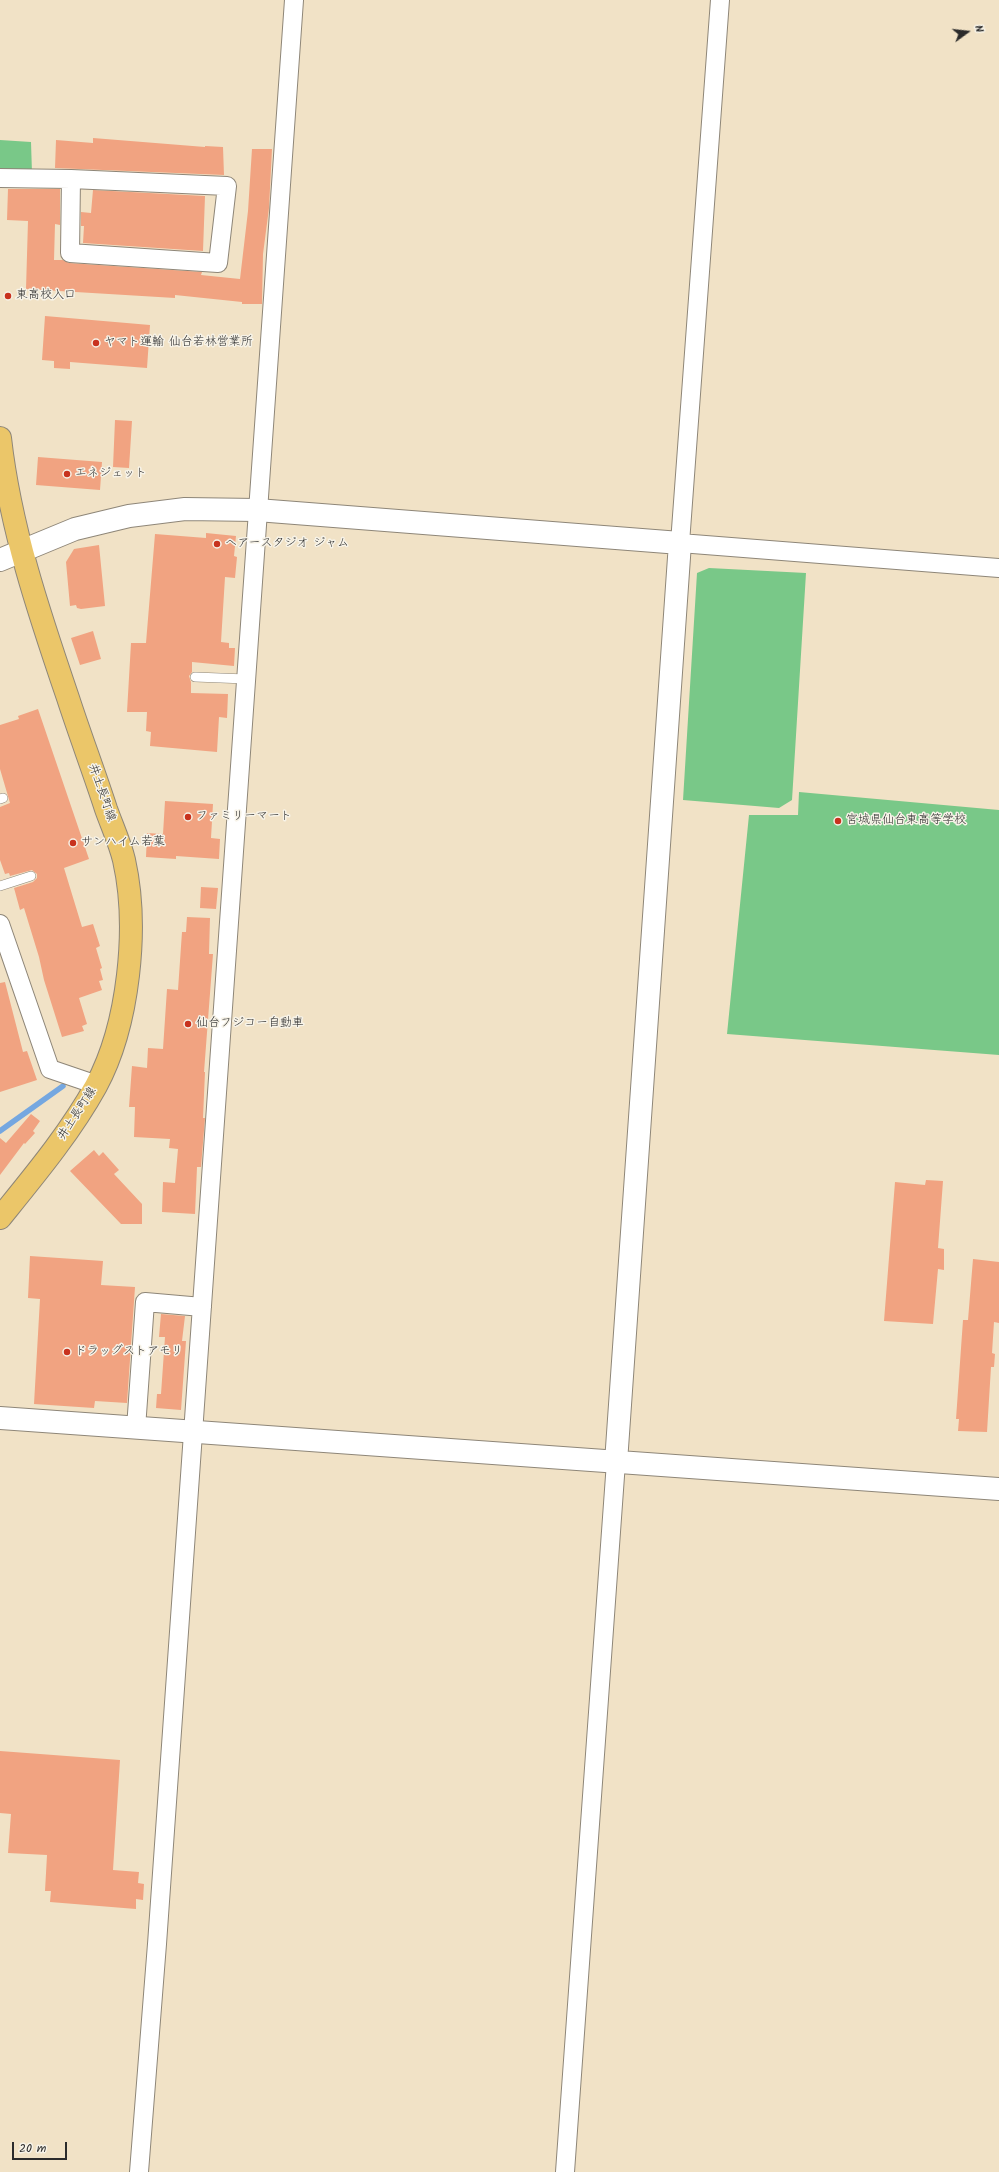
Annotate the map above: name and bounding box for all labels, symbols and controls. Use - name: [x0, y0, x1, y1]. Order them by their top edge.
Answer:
- north arrow: [947, 12, 987, 52]
- text: N: [969, 23, 988, 35]
- place label: 東高校入口: [16, 289, 76, 303]
- marker: 東高校入口: [3, 291, 13, 301]
- place label: ヤマト運輸 仙台若林営業所: [104, 336, 253, 350]
- marker: ヤマト運輸 仙台若林営業所: [91, 338, 101, 348]
- place label: エネジェット: [75, 467, 147, 481]
- marker: エネジェット: [62, 469, 72, 479]
- place label: ヘアースタジオ ジャム: [225, 537, 349, 551]
- marker: ヘアースタジオ ジャム: [212, 539, 222, 549]
- street label: 井土長町線: [84, 762, 118, 824]
- place label: ファミリーマート: [196, 810, 292, 824]
- marker: ファミリーマート: [183, 812, 193, 822]
- place label: 宮城県仙台東高等学校: [846, 814, 966, 828]
- marker: 宮城県仙台東高等学校: [833, 816, 843, 826]
- place label: サンハイム若葉: [81, 836, 165, 850]
- marker: サンハイム若葉: [68, 838, 78, 848]
- place label: 仙台フジコー自動車: [196, 1017, 304, 1031]
- marker: 仙台フジコー自動車: [183, 1019, 193, 1029]
- street label: 井土長町線: [56, 1085, 100, 1143]
- place label: ドラッグストアモリ: [75, 1345, 183, 1359]
- marker: ドラッグストアモリ: [62, 1347, 72, 1357]
- scale bar: [14, 2134, 69, 2160]
- text: 20 m: [19, 2139, 46, 2158]

